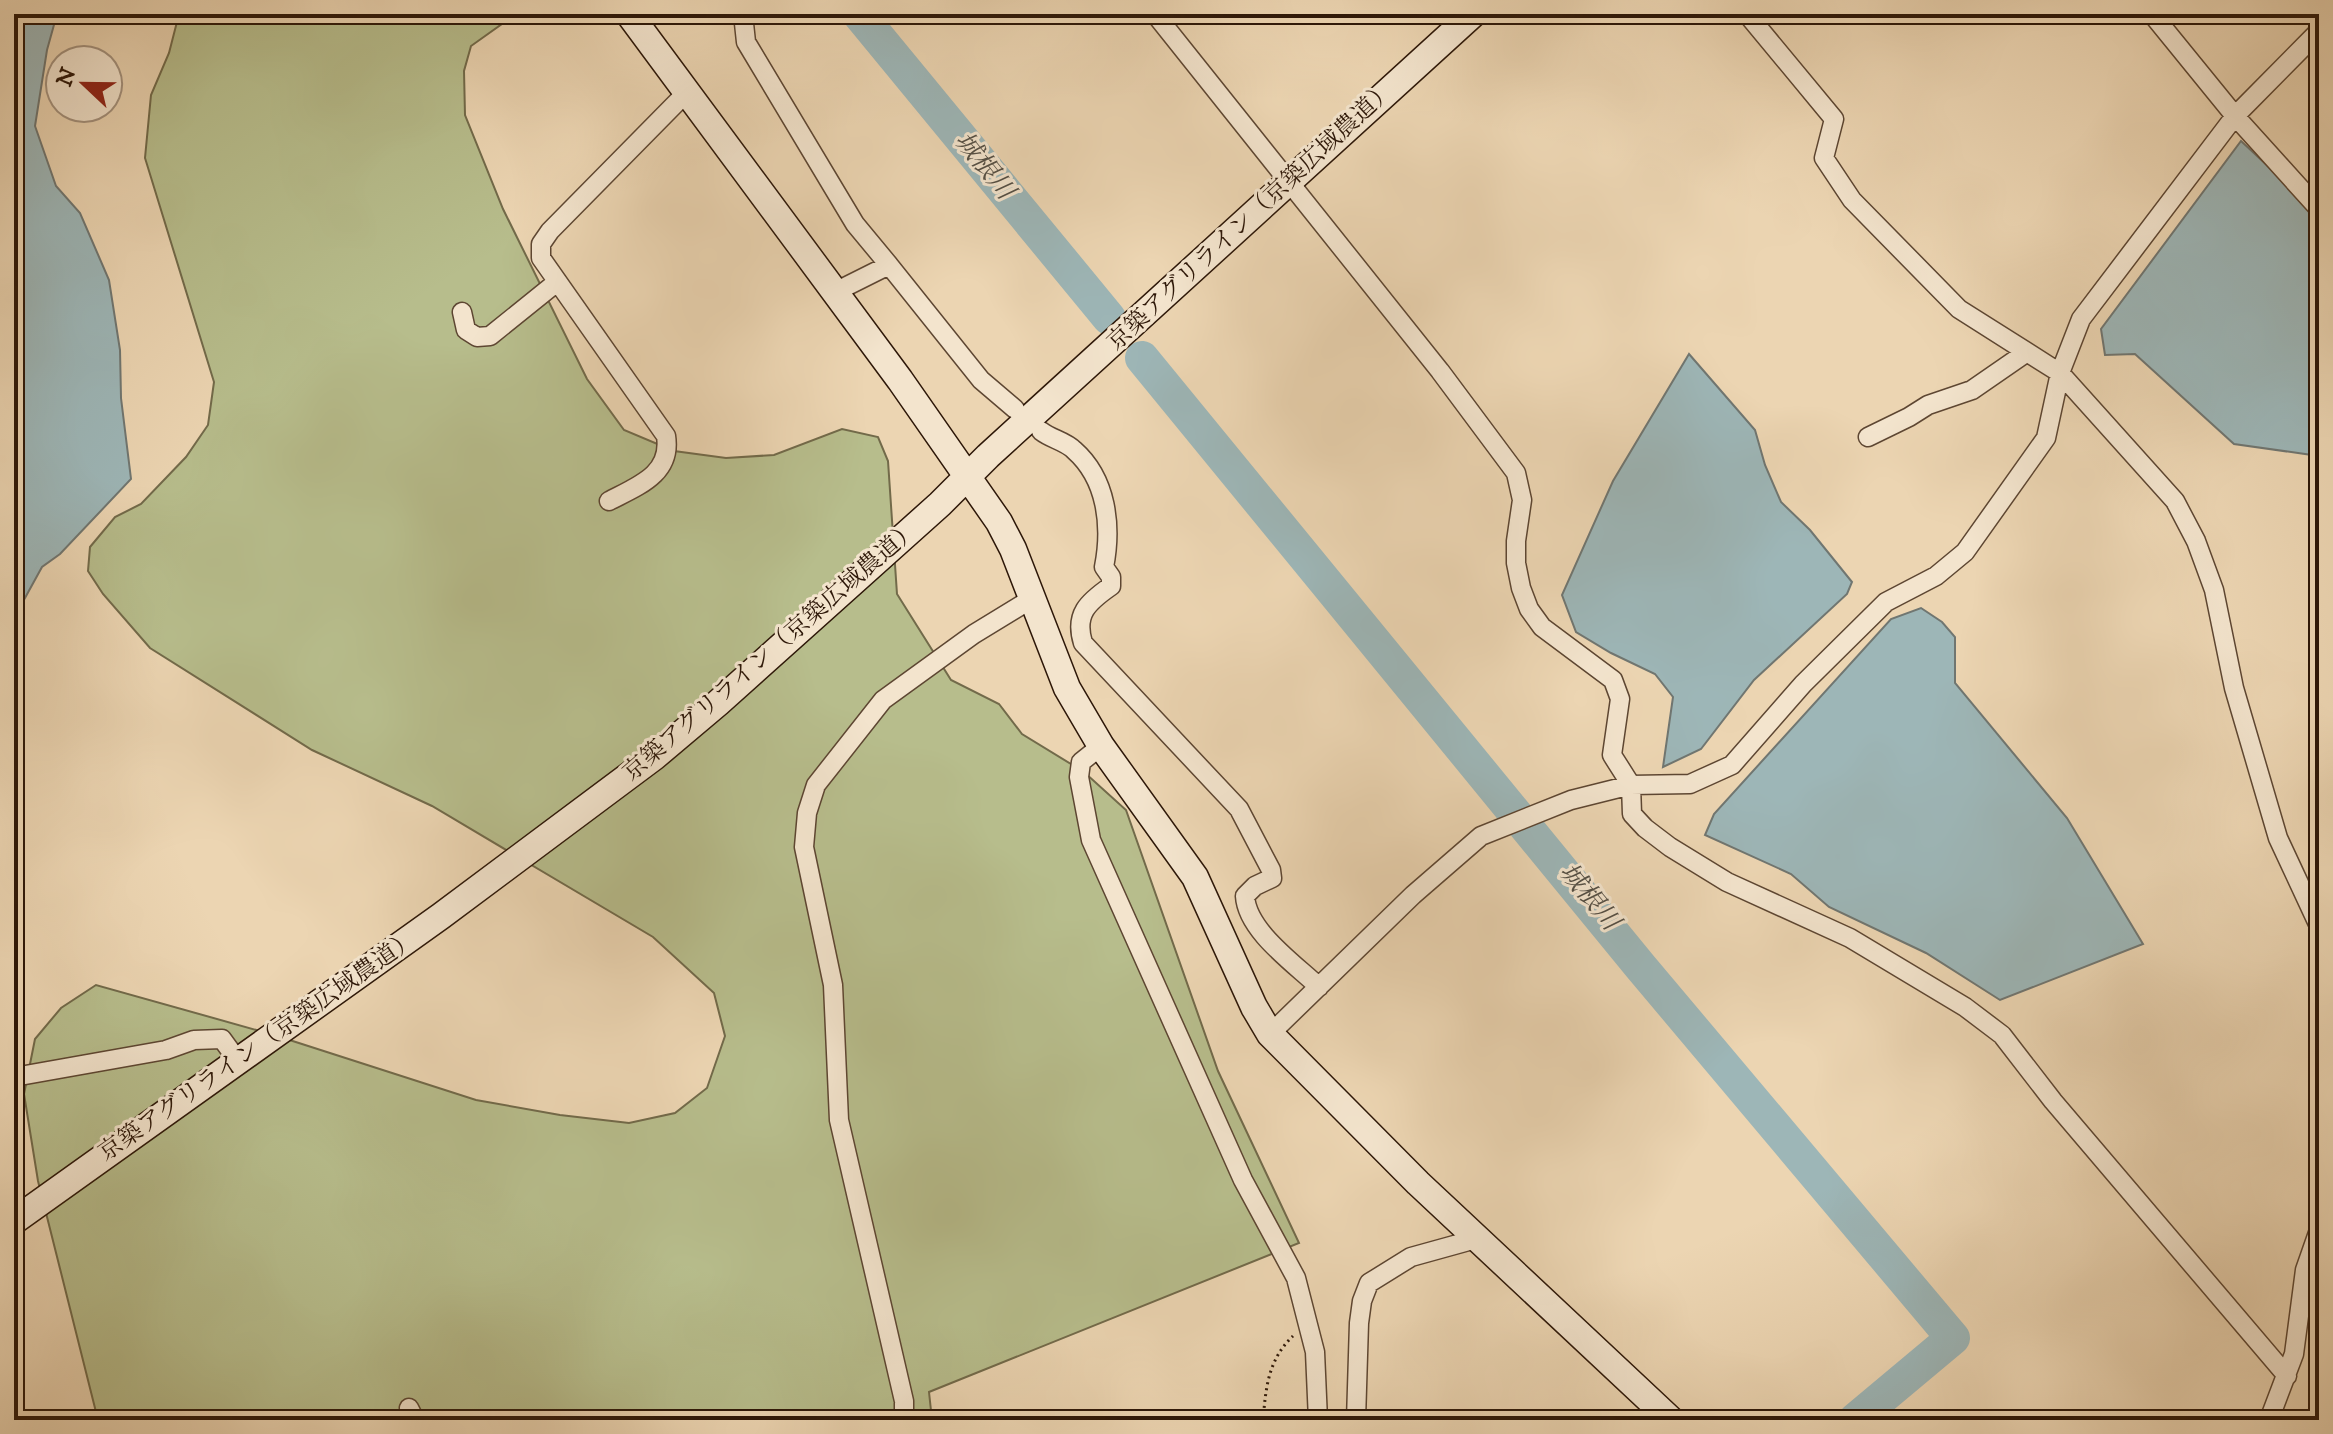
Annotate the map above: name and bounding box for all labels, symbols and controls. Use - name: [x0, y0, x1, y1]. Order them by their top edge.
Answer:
- north arrow: [44, 44, 124, 124]
- text: N: [51, 64, 83, 91]
- street label: 京築アグリライン（京築広域農道）: [1101, 75, 1401, 357]
- water label: 城根川: [947, 125, 1023, 209]
- street label: 京築アグリライン（京築広域農道）: [617, 514, 925, 788]
- water label: 城根川: [1551, 857, 1629, 940]
- street label: 京築アグリライン（京築広域農道）: [93, 924, 423, 1168]

